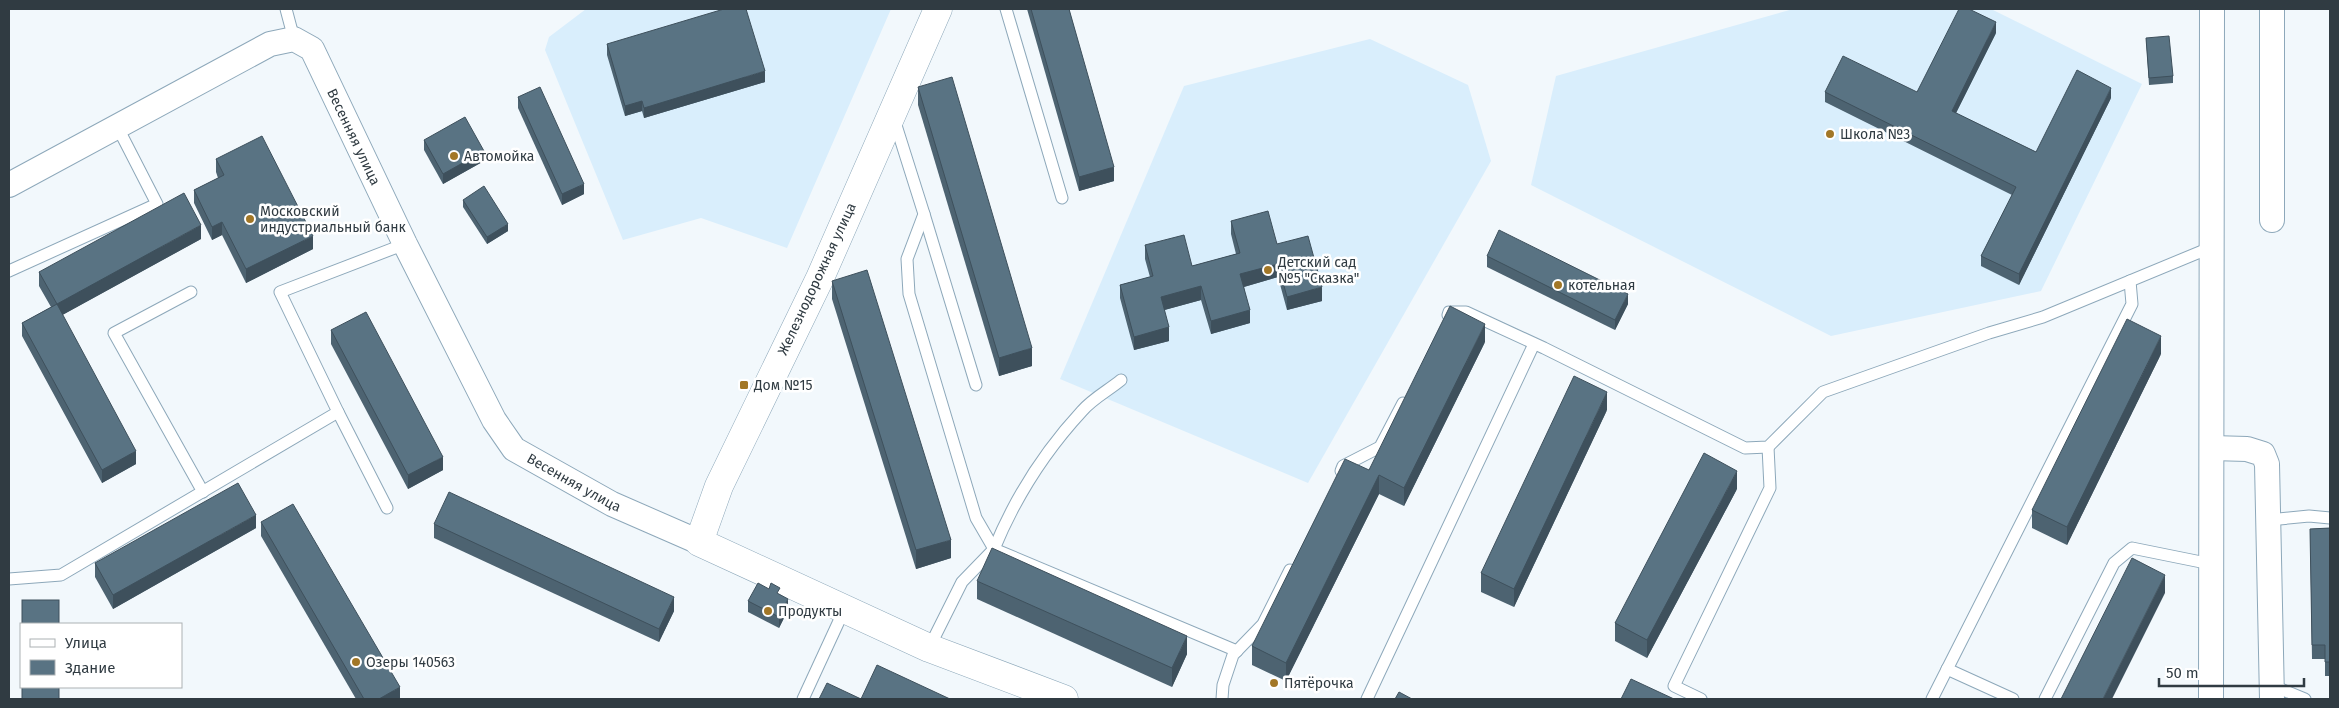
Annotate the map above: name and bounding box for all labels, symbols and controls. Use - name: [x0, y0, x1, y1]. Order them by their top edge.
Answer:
- street label: Весенняя улица: [324, 86, 384, 188]
- place label: Школа №3: [1840, 126, 1910, 143]
- marker: Школа №3: [1824, 128, 1836, 140]
- place label: Автомойка: [464, 148, 534, 165]
- marker: Автомойка: [448, 150, 460, 162]
- street label: Железнодорожная улица: [774, 200, 860, 358]
- place label: Московский индустриальный банк: [260, 203, 407, 236]
- marker: Московский индустриальный банк: [244, 213, 256, 225]
- place label: Детский сад №5 "Сказка": [1277, 254, 1359, 287]
- marker: Детский сад №5 "Сказка": [1262, 264, 1274, 276]
- place label: котельная: [1568, 277, 1635, 294]
- marker: котельная: [1552, 279, 1564, 291]
- place label: Дом №15: [753, 377, 813, 394]
- marker: Дом №15: [738, 379, 750, 391]
- street label: Весенняя улица: [524, 450, 624, 515]
- place label: Продукты: [778, 603, 842, 620]
- marker: Продукты: [762, 605, 774, 617]
- legend: [20, 623, 182, 688]
- text: Улица: [65, 634, 107, 652]
- place label: Озеры 140563: [366, 654, 455, 671]
- marker: Озеры 140563: [350, 656, 362, 668]
- scale bar: [2159, 656, 2304, 688]
- text: Здание: [65, 659, 115, 677]
- text: 50 m: [2166, 664, 2199, 682]
- place label: Пятёрочка: [1284, 675, 1354, 692]
- marker: Пятёрочка: [1268, 677, 1280, 689]

